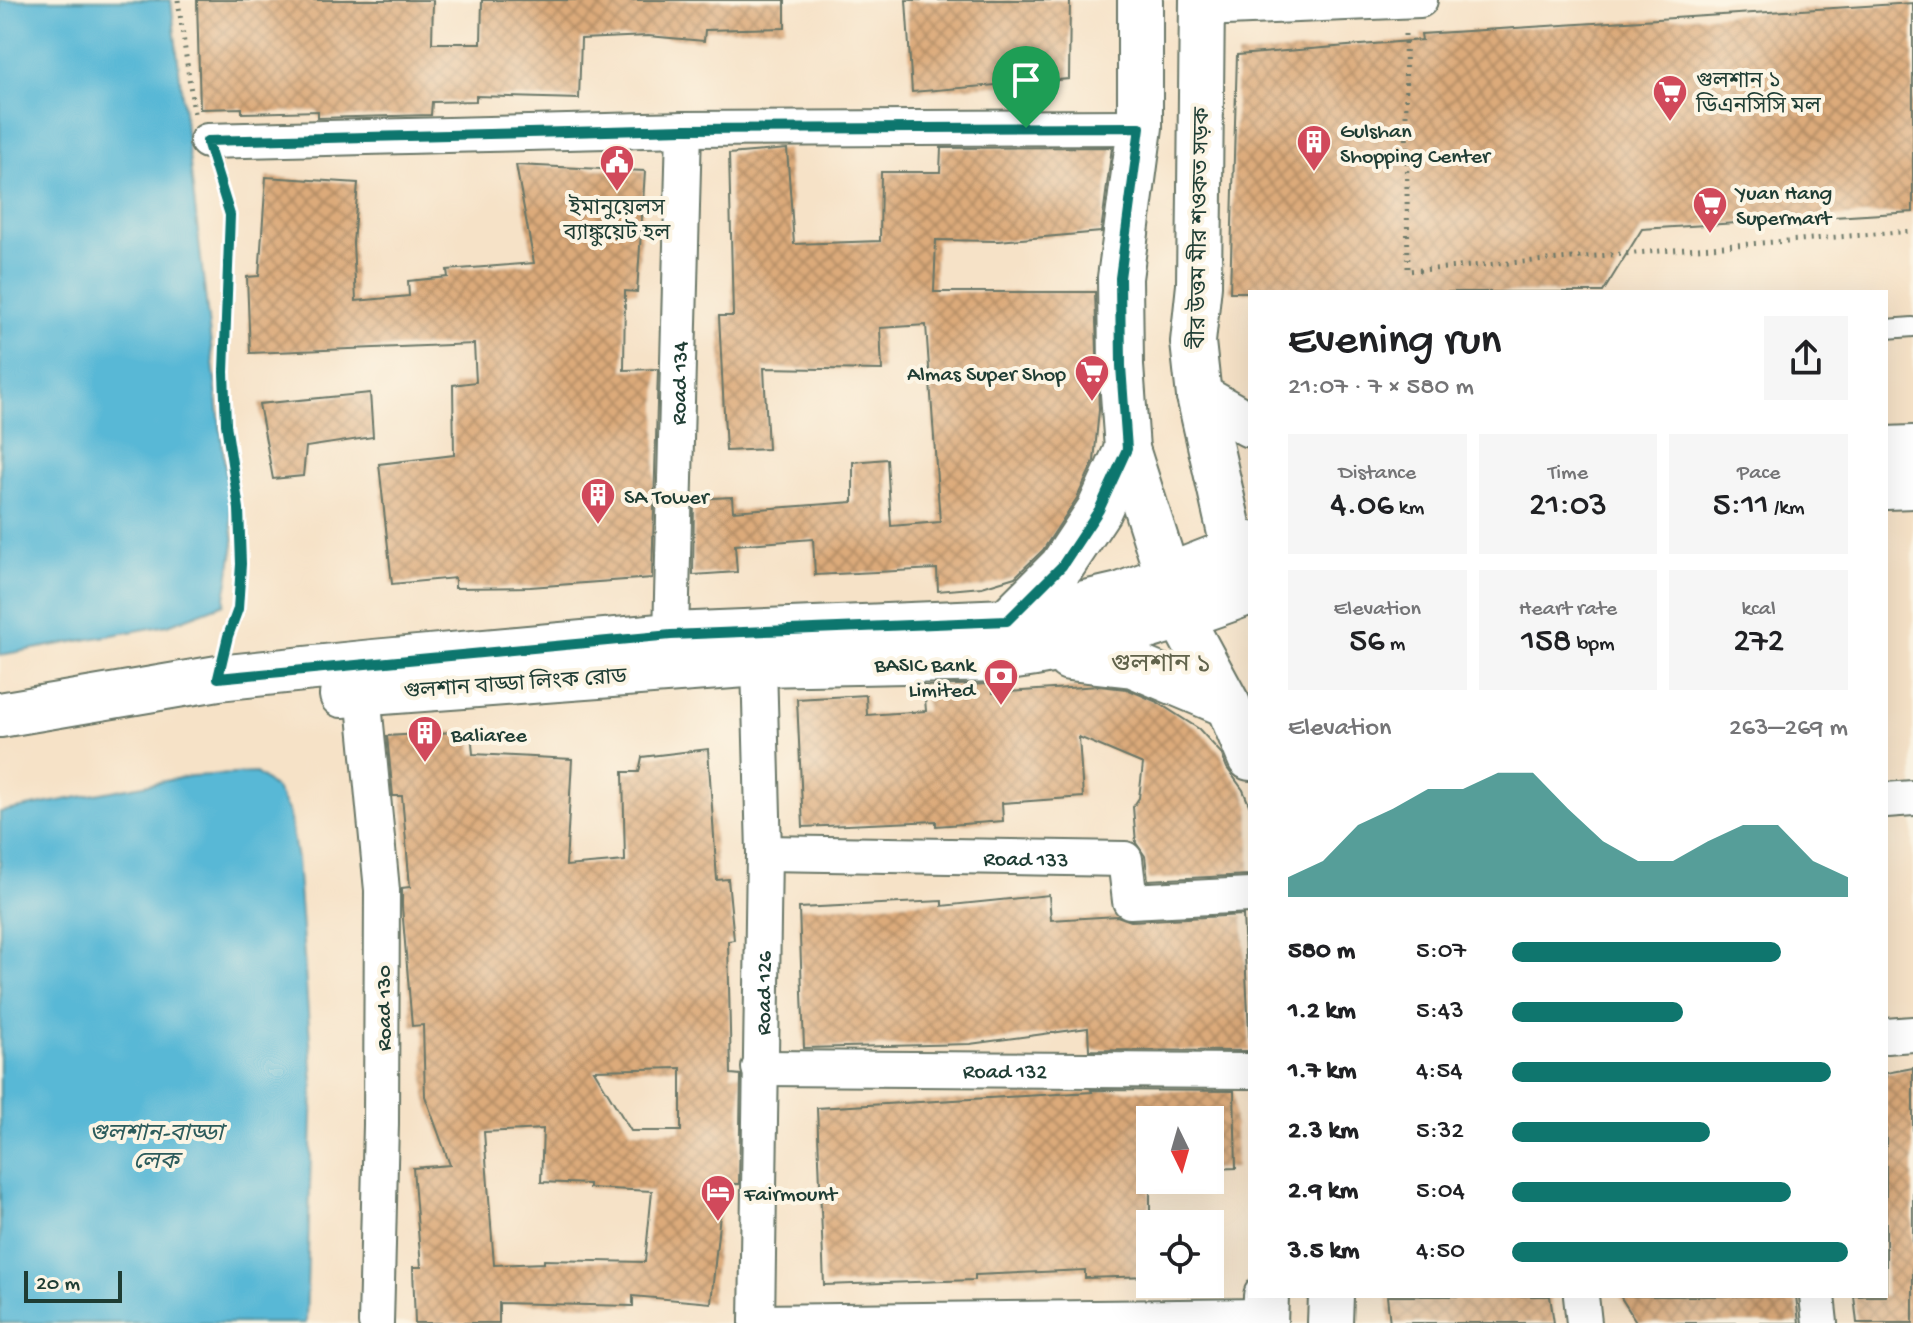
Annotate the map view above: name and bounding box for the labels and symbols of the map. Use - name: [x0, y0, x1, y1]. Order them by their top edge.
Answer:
- pin: [992, 46, 1060, 128]
- place label: গুলশান ১ ডিএনসিসি মল: [1695, 70, 1822, 121]
- supermarket icon: গুলশান ১ ডিএনসিসি মল: [1651, 73, 1689, 123]
- street label: বীর উত্তম মীর শওকত সড়ক: [1184, 107, 1217, 350]
- place label: Gulshan Shopping Center: [1340, 120, 1492, 171]
- building icon: Gulshan Shopping Center: [1295, 123, 1333, 173]
- public building icon: ইমানুয়েলস ব্যাঙ্কুয়েট হল: [598, 143, 636, 193]
- place label: Yuan Hang Supermart: [1734, 182, 1833, 233]
- supermarket icon: Yuan Hang Supermart: [1691, 185, 1729, 235]
- place label: ইমানুয়েলস ব্যাঙ্কুয়েট হল: [563, 194, 671, 248]
- street label: Road 134: [667, 340, 696, 426]
- supermarket icon: Almas Super Shop: [1073, 353, 1111, 403]
- place label: Almas Super Shop: [907, 363, 1066, 389]
- building icon: SA Tower: [579, 476, 617, 526]
- place label: SA Tower: [624, 486, 711, 512]
- district label: গুলশান ১: [1111, 651, 1211, 682]
- place label: BASIC Bank Limited: [873, 654, 977, 705]
- bank icon: BASIC Bank Limited: [982, 657, 1020, 707]
- street label: গুলশান বাড্ডা লিংক রোড: [402, 662, 628, 707]
- building icon: Baliaree: [406, 714, 444, 764]
- place label: Baliaree: [450, 724, 527, 750]
- street label: Road 133: [983, 848, 1069, 875]
- street label: Road 126: [752, 950, 780, 1035]
- street label: Road 130: [373, 965, 399, 1051]
- street label: Road 132: [963, 1060, 1047, 1087]
- north arrow: [1136, 1106, 1224, 1194]
- water label: গুলশান-বাড্ডা লেক: [89, 1121, 228, 1178]
- hotel icon: Fairmount: [699, 1173, 737, 1223]
- place label: Fairmount: [743, 1183, 839, 1209]
- scale bar: [24, 1267, 122, 1303]

